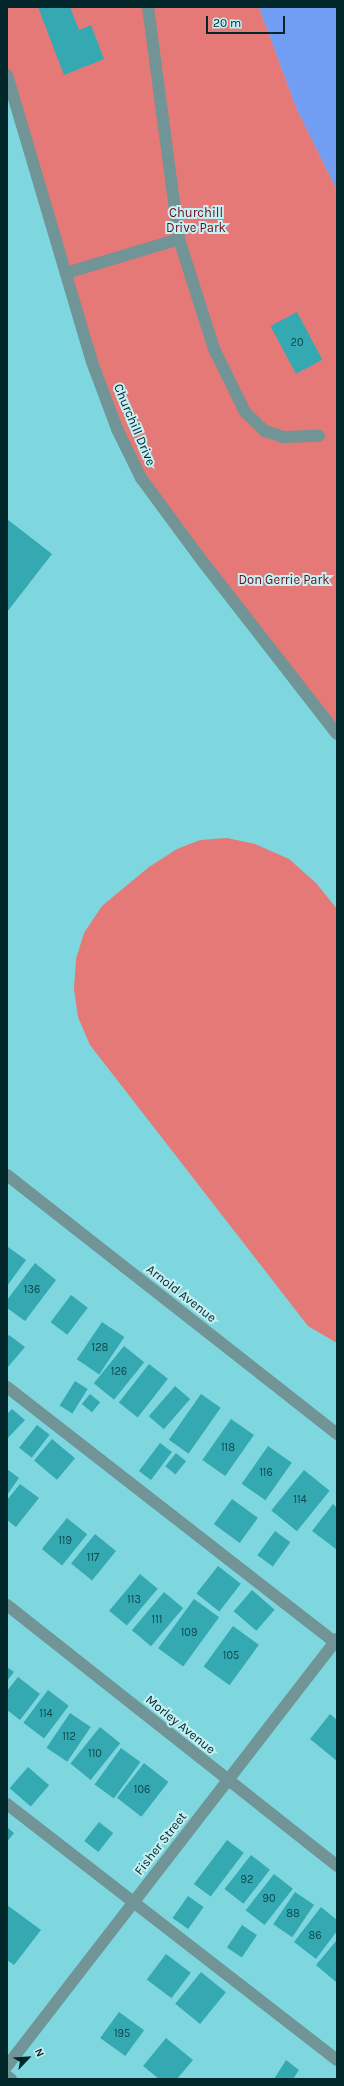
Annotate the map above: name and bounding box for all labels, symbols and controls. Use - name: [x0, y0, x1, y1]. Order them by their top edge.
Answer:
- scale bar: [208, 8, 287, 34]
- text: 20 m: [213, 16, 241, 30]
- park label: Churchill Drive Park: [166, 206, 226, 237]
- house number: 20: [291, 336, 303, 350]
- street label: Churchill Drive: [110, 382, 158, 468]
- park label: Don Gerrie Park: [238, 572, 330, 588]
- street label: Arnold Avenue: [143, 1262, 219, 1326]
- house number: 136: [24, 1283, 40, 1297]
- house number: 128: [92, 1341, 108, 1355]
- house number: 126: [111, 1365, 127, 1379]
- house number: 118: [221, 1441, 235, 1455]
- house number: 116: [259, 1466, 273, 1480]
- house number: 114: [293, 1493, 307, 1507]
- house number: 119: [58, 1534, 72, 1548]
- house number: 117: [87, 1551, 99, 1565]
- house number: 113: [127, 1593, 141, 1607]
- house number: 111: [152, 1613, 162, 1627]
- house number: 109: [181, 1626, 197, 1640]
- house number: 105: [223, 1649, 239, 1663]
- street label: Morley Avenue: [142, 1692, 218, 1758]
- house number: 114: [39, 1707, 53, 1721]
- house number: 112: [62, 1730, 76, 1744]
- house number: 110: [88, 1747, 102, 1761]
- house number: 106: [134, 1783, 150, 1797]
- street label: Fisher Street: [132, 1809, 190, 1879]
- house number: 92: [241, 1873, 253, 1887]
- house number: 90: [263, 1892, 275, 1906]
- house number: 88: [286, 1907, 300, 1921]
- house number: 86: [308, 1929, 322, 1943]
- house number: 195: [114, 2027, 130, 2041]
- north arrow: [8, 2038, 48, 2078]
- text: N: [32, 2046, 47, 2059]

